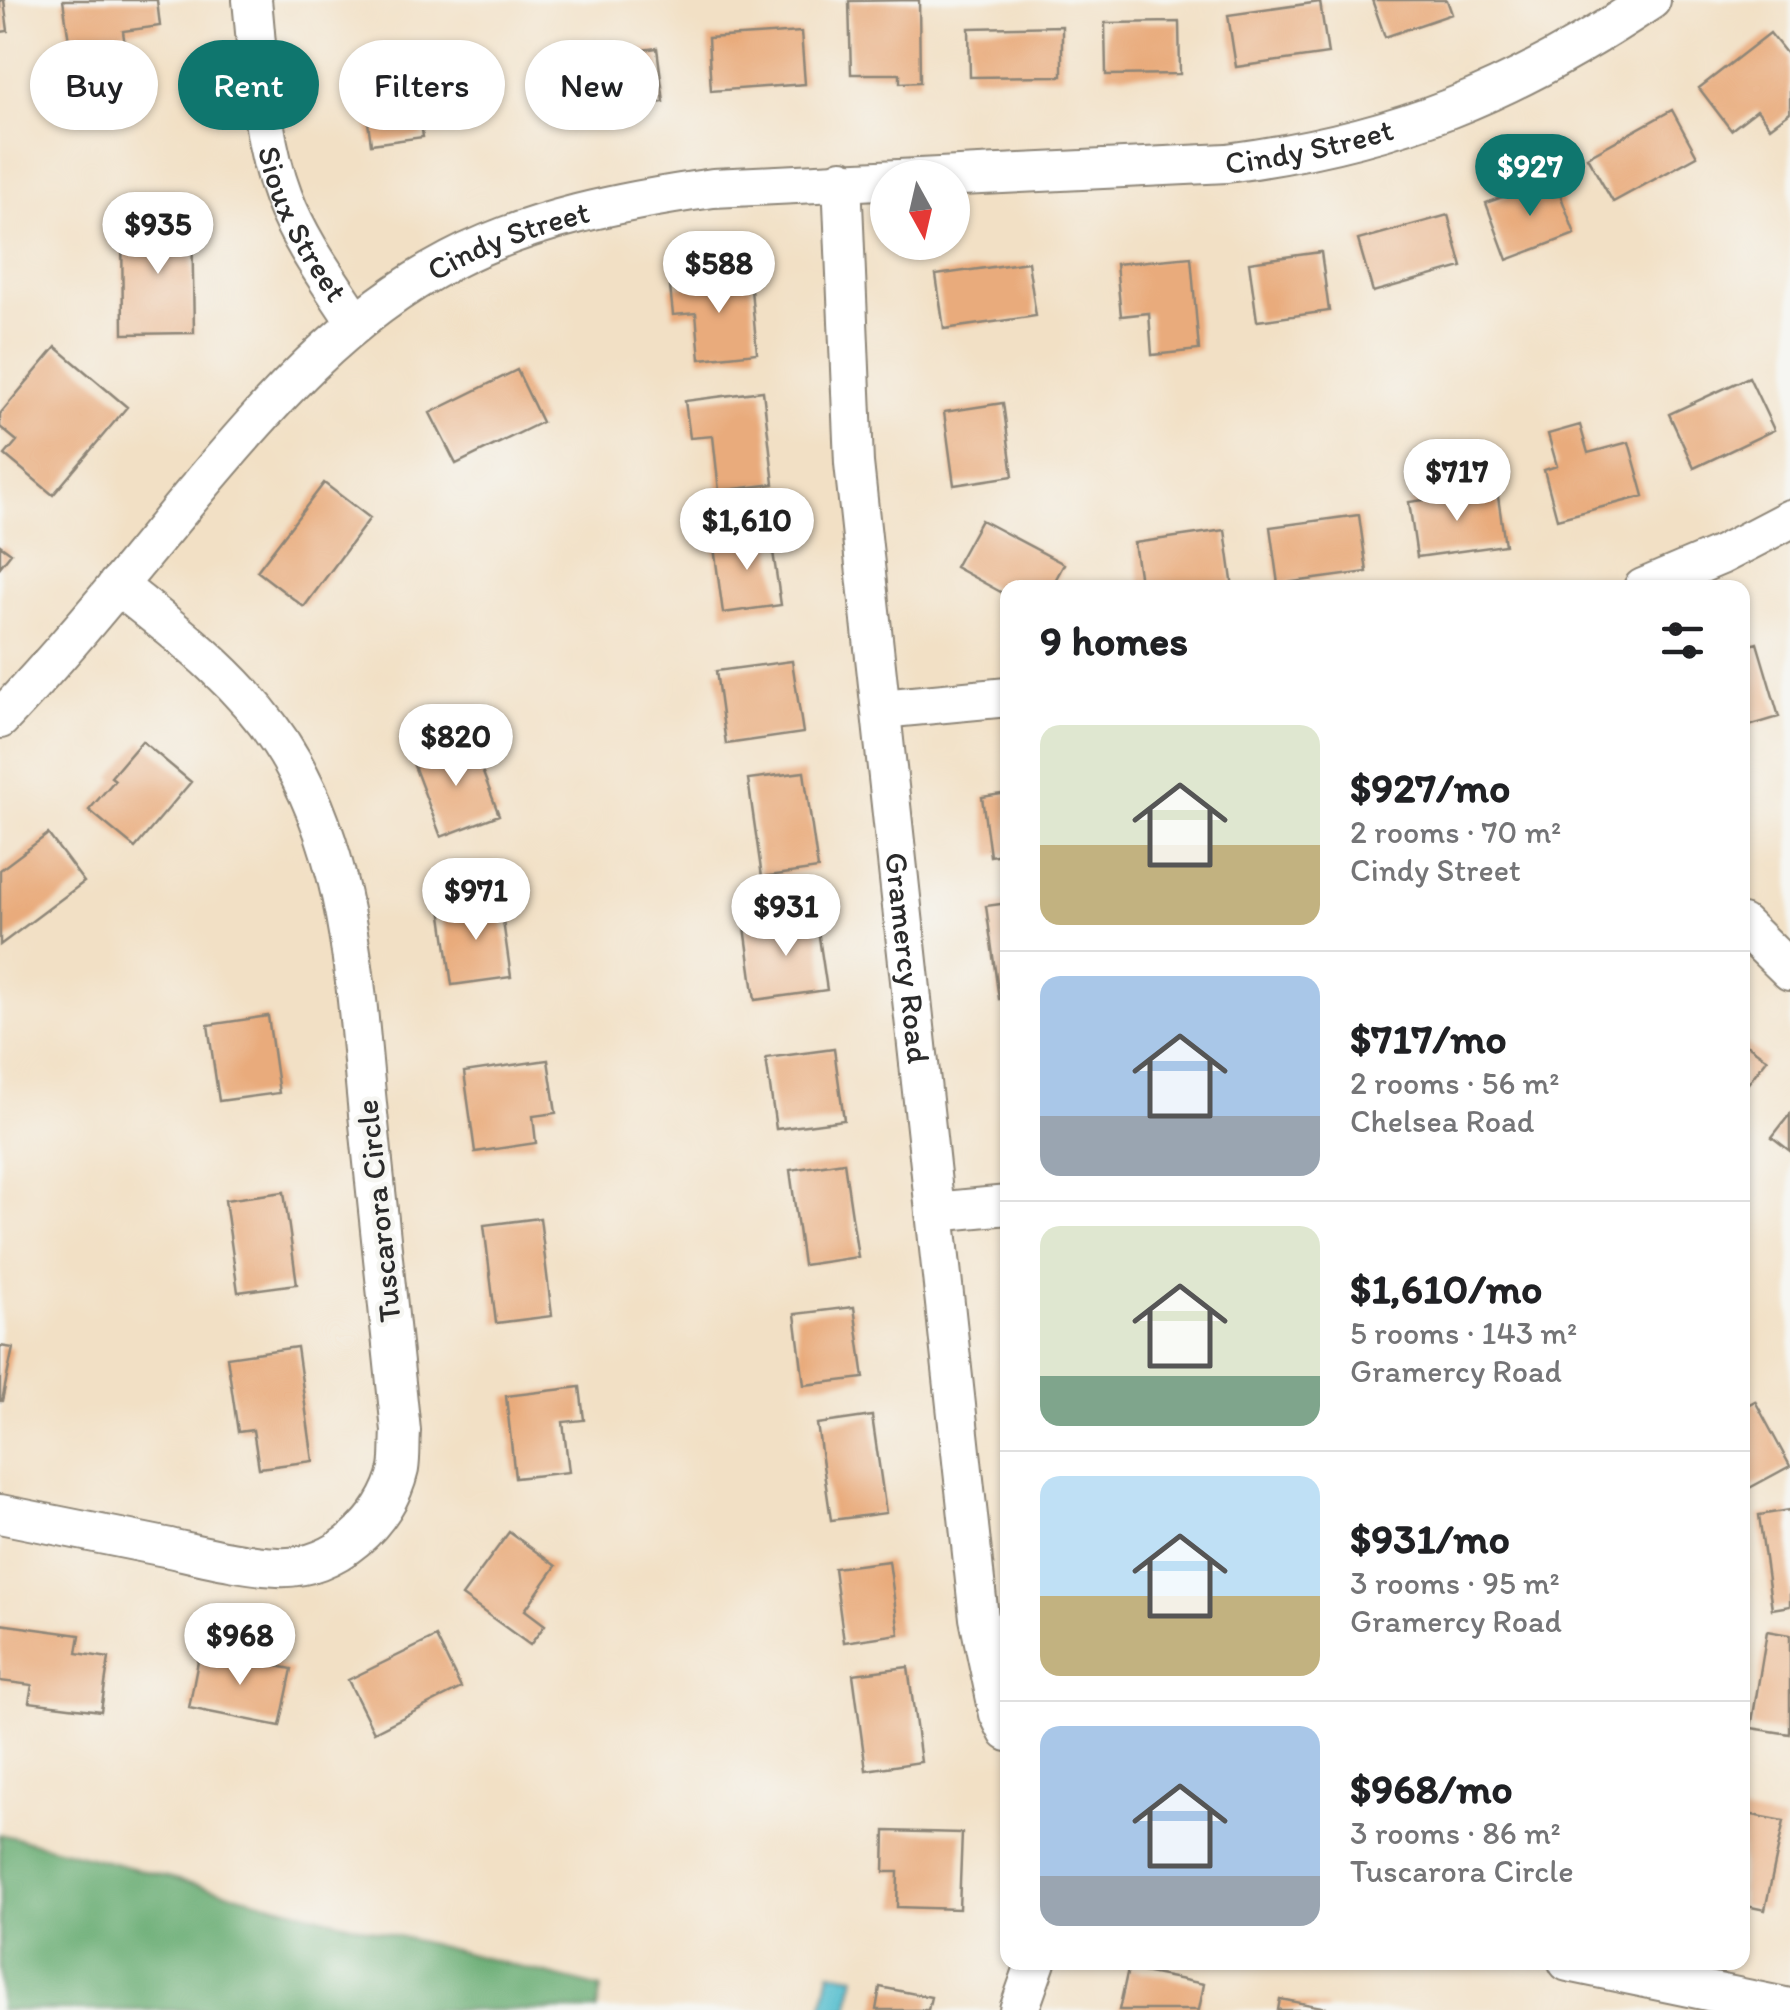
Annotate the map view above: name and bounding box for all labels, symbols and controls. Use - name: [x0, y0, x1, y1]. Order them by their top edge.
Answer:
- chip: Buy: [30, 40, 158, 130]
- chip: Rent: [178, 40, 319, 130]
- chip: Filters: [339, 40, 505, 130]
- chip: New: [525, 40, 659, 130]
- street label: Cindy Street: [1222, 110, 1398, 182]
- pin: $927: [1471, 134, 1589, 219]
- street label: Sioux Street: [250, 142, 356, 309]
- text: $927: [1497, 147, 1563, 185]
- north arrow: [870, 160, 970, 260]
- map controls: [870, 160, 970, 260]
- pin: $935: [99, 192, 217, 277]
- street label: Cindy Street: [420, 193, 593, 289]
- text: $935: [124, 205, 192, 243]
- pin: $588: [660, 231, 778, 316]
- text: $588: [685, 244, 753, 282]
- pin: $717: [1398, 439, 1516, 524]
- text: $717: [1426, 452, 1488, 490]
- pin: $1,610: [666, 488, 828, 573]
- text: $1,610: [702, 501, 792, 539]
- icon: filters: [1655, 613, 1710, 668]
- text: 9 homes: [1040, 615, 1188, 666]
- pin: $820: [397, 704, 515, 789]
- text: $820: [421, 717, 491, 755]
- text: $927/mo: [1350, 762, 1510, 813]
- icon: home: [1120, 765, 1240, 885]
- text: 2 rooms · 70 m²: [1350, 813, 1561, 851]
- street label: Gramercy Road: [877, 850, 938, 1065]
- text: Cindy Street: [1350, 851, 1521, 889]
- pin: $971: [417, 858, 535, 943]
- text: $971: [444, 871, 508, 909]
- pin: $931: [727, 874, 845, 959]
- text: $931: [753, 887, 819, 925]
- text: $717/mo: [1350, 1013, 1507, 1064]
- icon: home: [1120, 1016, 1240, 1136]
- text: 2 rooms · 56 m²: [1350, 1064, 1559, 1102]
- street label: Tuscarora Circle: [347, 1098, 409, 1324]
- text: Chelsea Road: [1350, 1102, 1534, 1140]
- text: $1,610/mo: [1350, 1263, 1543, 1314]
- icon: home: [1120, 1266, 1240, 1386]
- text: 5 rooms · 143 m²: [1350, 1314, 1577, 1352]
- text: Gramercy Road: [1350, 1352, 1562, 1390]
- text: $931/mo: [1350, 1513, 1510, 1564]
- icon: home: [1120, 1516, 1240, 1636]
- text: 3 rooms · 95 m²: [1350, 1564, 1560, 1602]
- text: Gramercy Road: [1350, 1602, 1562, 1640]
- pin: $968: [181, 1603, 299, 1688]
- text: $968: [206, 1616, 274, 1654]
- text: $968/mo: [1350, 1763, 1513, 1814]
- icon: home: [1120, 1766, 1240, 1886]
- text: 3 rooms · 86 m²: [1350, 1814, 1561, 1852]
- text: Tuscarora Circle: [1350, 1852, 1574, 1890]

